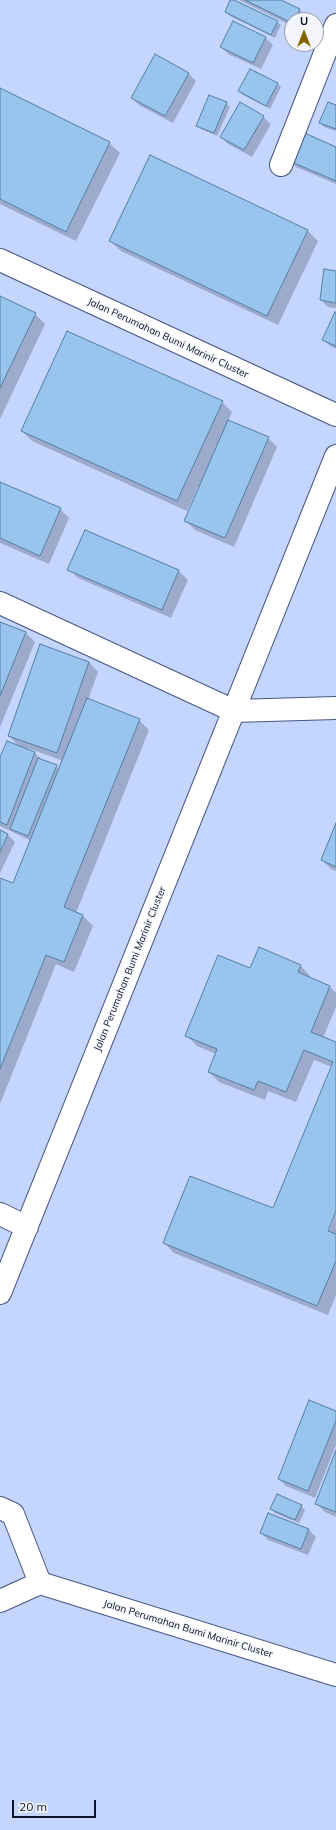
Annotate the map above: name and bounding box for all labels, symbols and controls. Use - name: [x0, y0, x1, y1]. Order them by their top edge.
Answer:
- north arrow: [284, 12, 324, 52]
- text: U: [300, 14, 308, 28]
- street label: Jalan Perumahan Bumi Marinir Cluster: [86, 295, 250, 381]
- street label: Jalan Perumahan Bumi Marinir Cluster: [91, 885, 169, 1053]
- street label: Jalan Perumahan Bumi Marinir Cluster: [102, 1598, 274, 1660]
- scale bar: [14, 1792, 98, 1818]
- text: 20 m: [19, 1799, 47, 1814]

